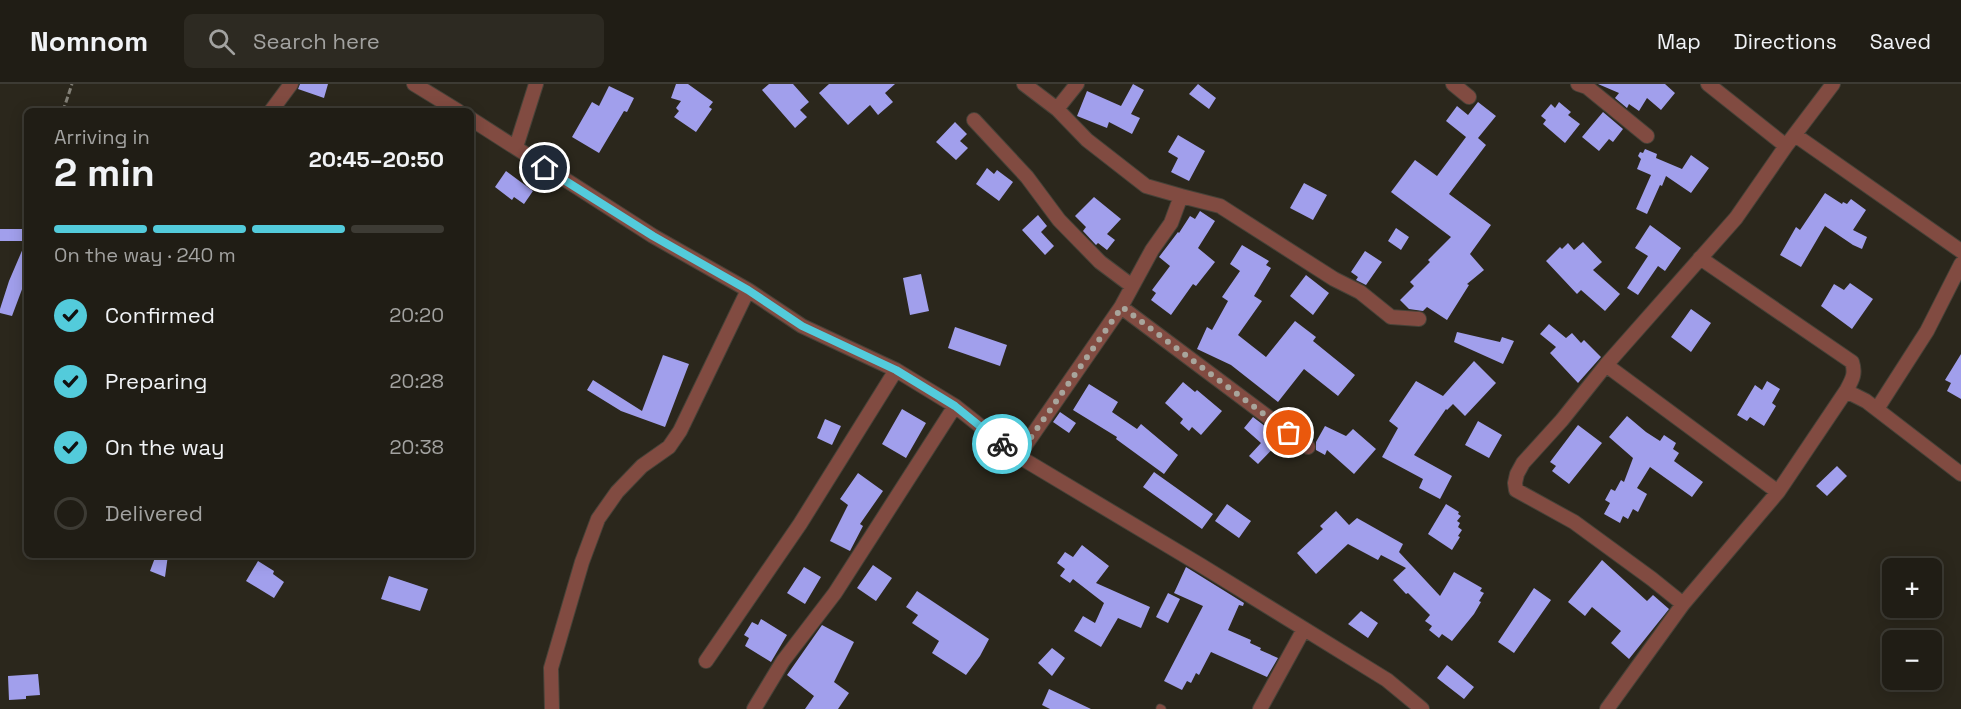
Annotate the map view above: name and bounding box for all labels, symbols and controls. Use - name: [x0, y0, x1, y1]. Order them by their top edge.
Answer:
- search box: [184, 14, 604, 68]
- text: Nomnom: [30, 23, 148, 59]
- icon: search: [205, 25, 238, 58]
- text: Search here: [253, 27, 380, 55]
- text: Map: [1657, 28, 1701, 55]
- text: Directions: [1734, 28, 1837, 55]
- text: Saved: [1870, 28, 1931, 55]
- text: Arriving in: [54, 124, 150, 150]
- pin: [519, 142, 570, 193]
- text: 20:45–20:50: [309, 145, 444, 173]
- text: 2 min: [54, 148, 155, 197]
- icon: home: [528, 151, 561, 184]
- text: On the way · 240 m: [54, 242, 236, 268]
- icon: check: [54, 299, 87, 332]
- text: Confirmed: [105, 301, 215, 329]
- text: 20:20: [389, 302, 444, 328]
- icon: check: [54, 365, 87, 398]
- text: Preparing: [105, 367, 207, 395]
- text: 20:28: [390, 368, 444, 394]
- pin: [1263, 407, 1314, 458]
- courier: [972, 414, 1032, 474]
- icon: bag: [1272, 416, 1305, 449]
- icon: bike: [986, 428, 1019, 461]
- icon: check: [54, 431, 87, 464]
- text: On the way: [105, 433, 224, 461]
- text: 20:38: [390, 434, 444, 460]
- text: Delivered: [105, 499, 203, 527]
- map controls: [1882, 558, 1942, 690]
- button: +: [1882, 558, 1942, 618]
- button: −: [1882, 630, 1942, 690]

